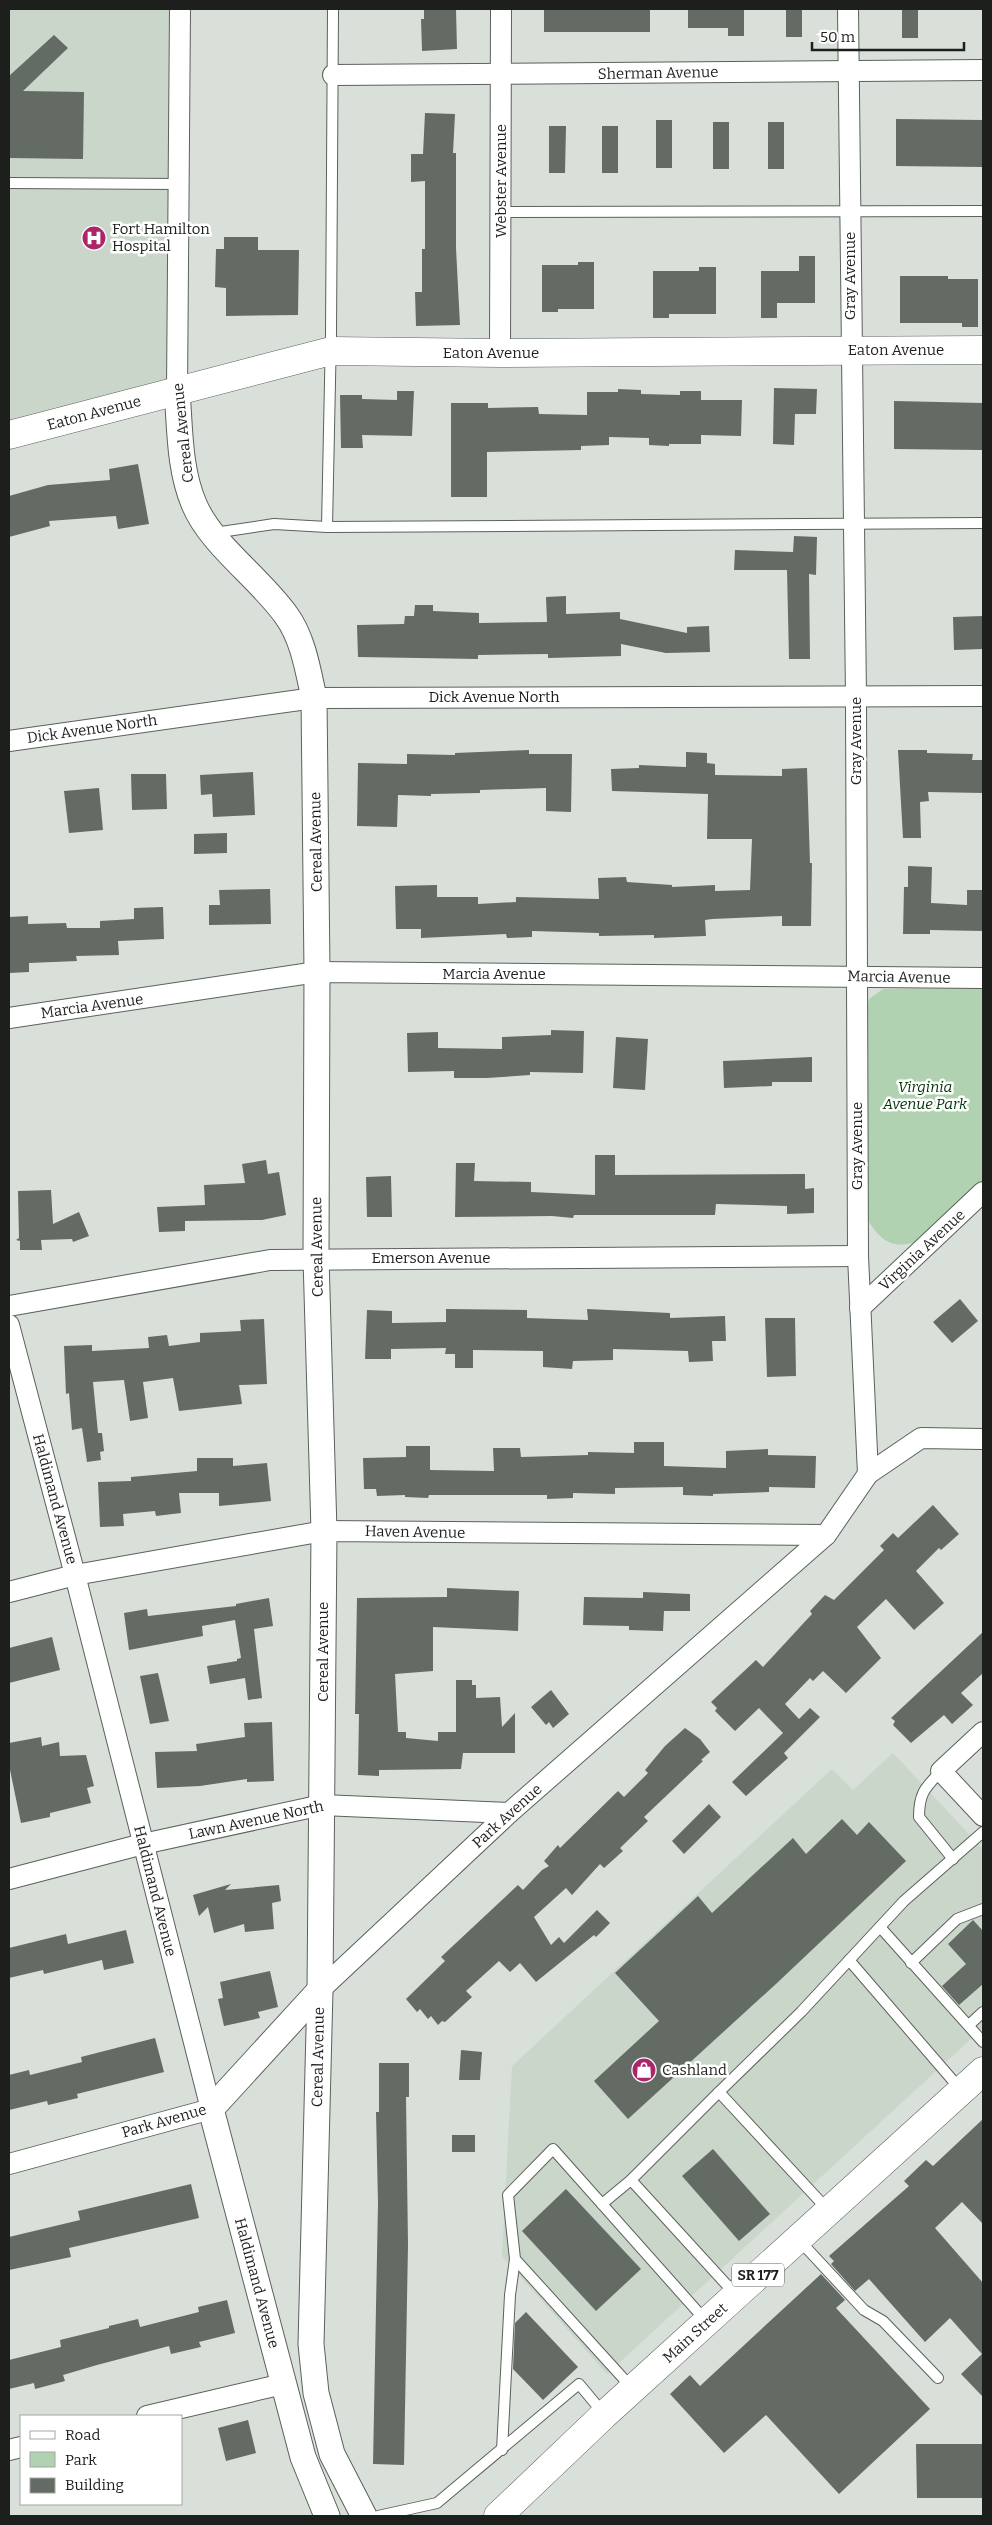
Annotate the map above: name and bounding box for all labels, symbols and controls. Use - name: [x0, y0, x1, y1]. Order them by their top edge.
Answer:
- scale bar: [812, 20, 964, 52]
- text: 50 m: [820, 28, 856, 46]
- street label: Sherman Avenue: [597, 63, 719, 83]
- street label: Webster Avenue: [492, 124, 510, 238]
- place label: Fort Hamilton Hospital: [112, 220, 210, 255]
- hospital icon: Fort Hamilton Hospital: [81, 225, 107, 251]
- street label: Gray Avenue: [841, 232, 859, 320]
- street label: Eaton Avenue: [848, 341, 944, 359]
- street label: Eaton Avenue: [443, 344, 539, 362]
- street label: Cereal Avenue: [169, 382, 197, 484]
- street label: Eaton Avenue: [45, 392, 143, 434]
- street label: Dick Avenue North: [428, 688, 560, 706]
- street label: Gray Avenue: [847, 697, 865, 785]
- street label: Dick Avenue North: [26, 711, 159, 747]
- street label: Cereal Avenue: [306, 792, 326, 892]
- street label: Marcia Avenue: [442, 965, 546, 983]
- street label: Marcia Avenue: [847, 967, 951, 987]
- street label: Marcia Avenue: [40, 990, 144, 1022]
- park label: Virginia Avenue Park: [882, 1078, 968, 1113]
- street label: Gray Avenue: [848, 1102, 866, 1190]
- street label: Cereal Avenue: [307, 1197, 327, 1297]
- street label: Virginia Avenue: [875, 1206, 969, 1294]
- street label: Emerson Avenue: [371, 1249, 491, 1267]
- street label: Haldimand Avenue: [29, 1432, 81, 1566]
- street label: Haven Avenue: [365, 1522, 465, 1542]
- street label: Cereal Avenue: [314, 1602, 332, 1702]
- street label: Park Avenue: [469, 1780, 545, 1852]
- street label: Lawn Avenue North: [187, 1797, 326, 1843]
- street label: Haldimand Avenue: [130, 1824, 180, 1958]
- street label: Cereal Avenue: [308, 2007, 328, 2107]
- shop icon: Cashland: [631, 2057, 657, 2083]
- place label: Cashland: [662, 2061, 727, 2079]
- street label: Park Avenue: [120, 2100, 208, 2142]
- street label: Haldimand Avenue: [231, 2216, 283, 2350]
- road number: SR 177: [732, 2264, 784, 2286]
- street label: Main Street: [659, 2299, 731, 2367]
- legend: [20, 2415, 182, 2505]
- text: Road: [65, 2426, 100, 2444]
- text: Park: [65, 2451, 97, 2469]
- text: Building: [65, 2476, 124, 2494]

